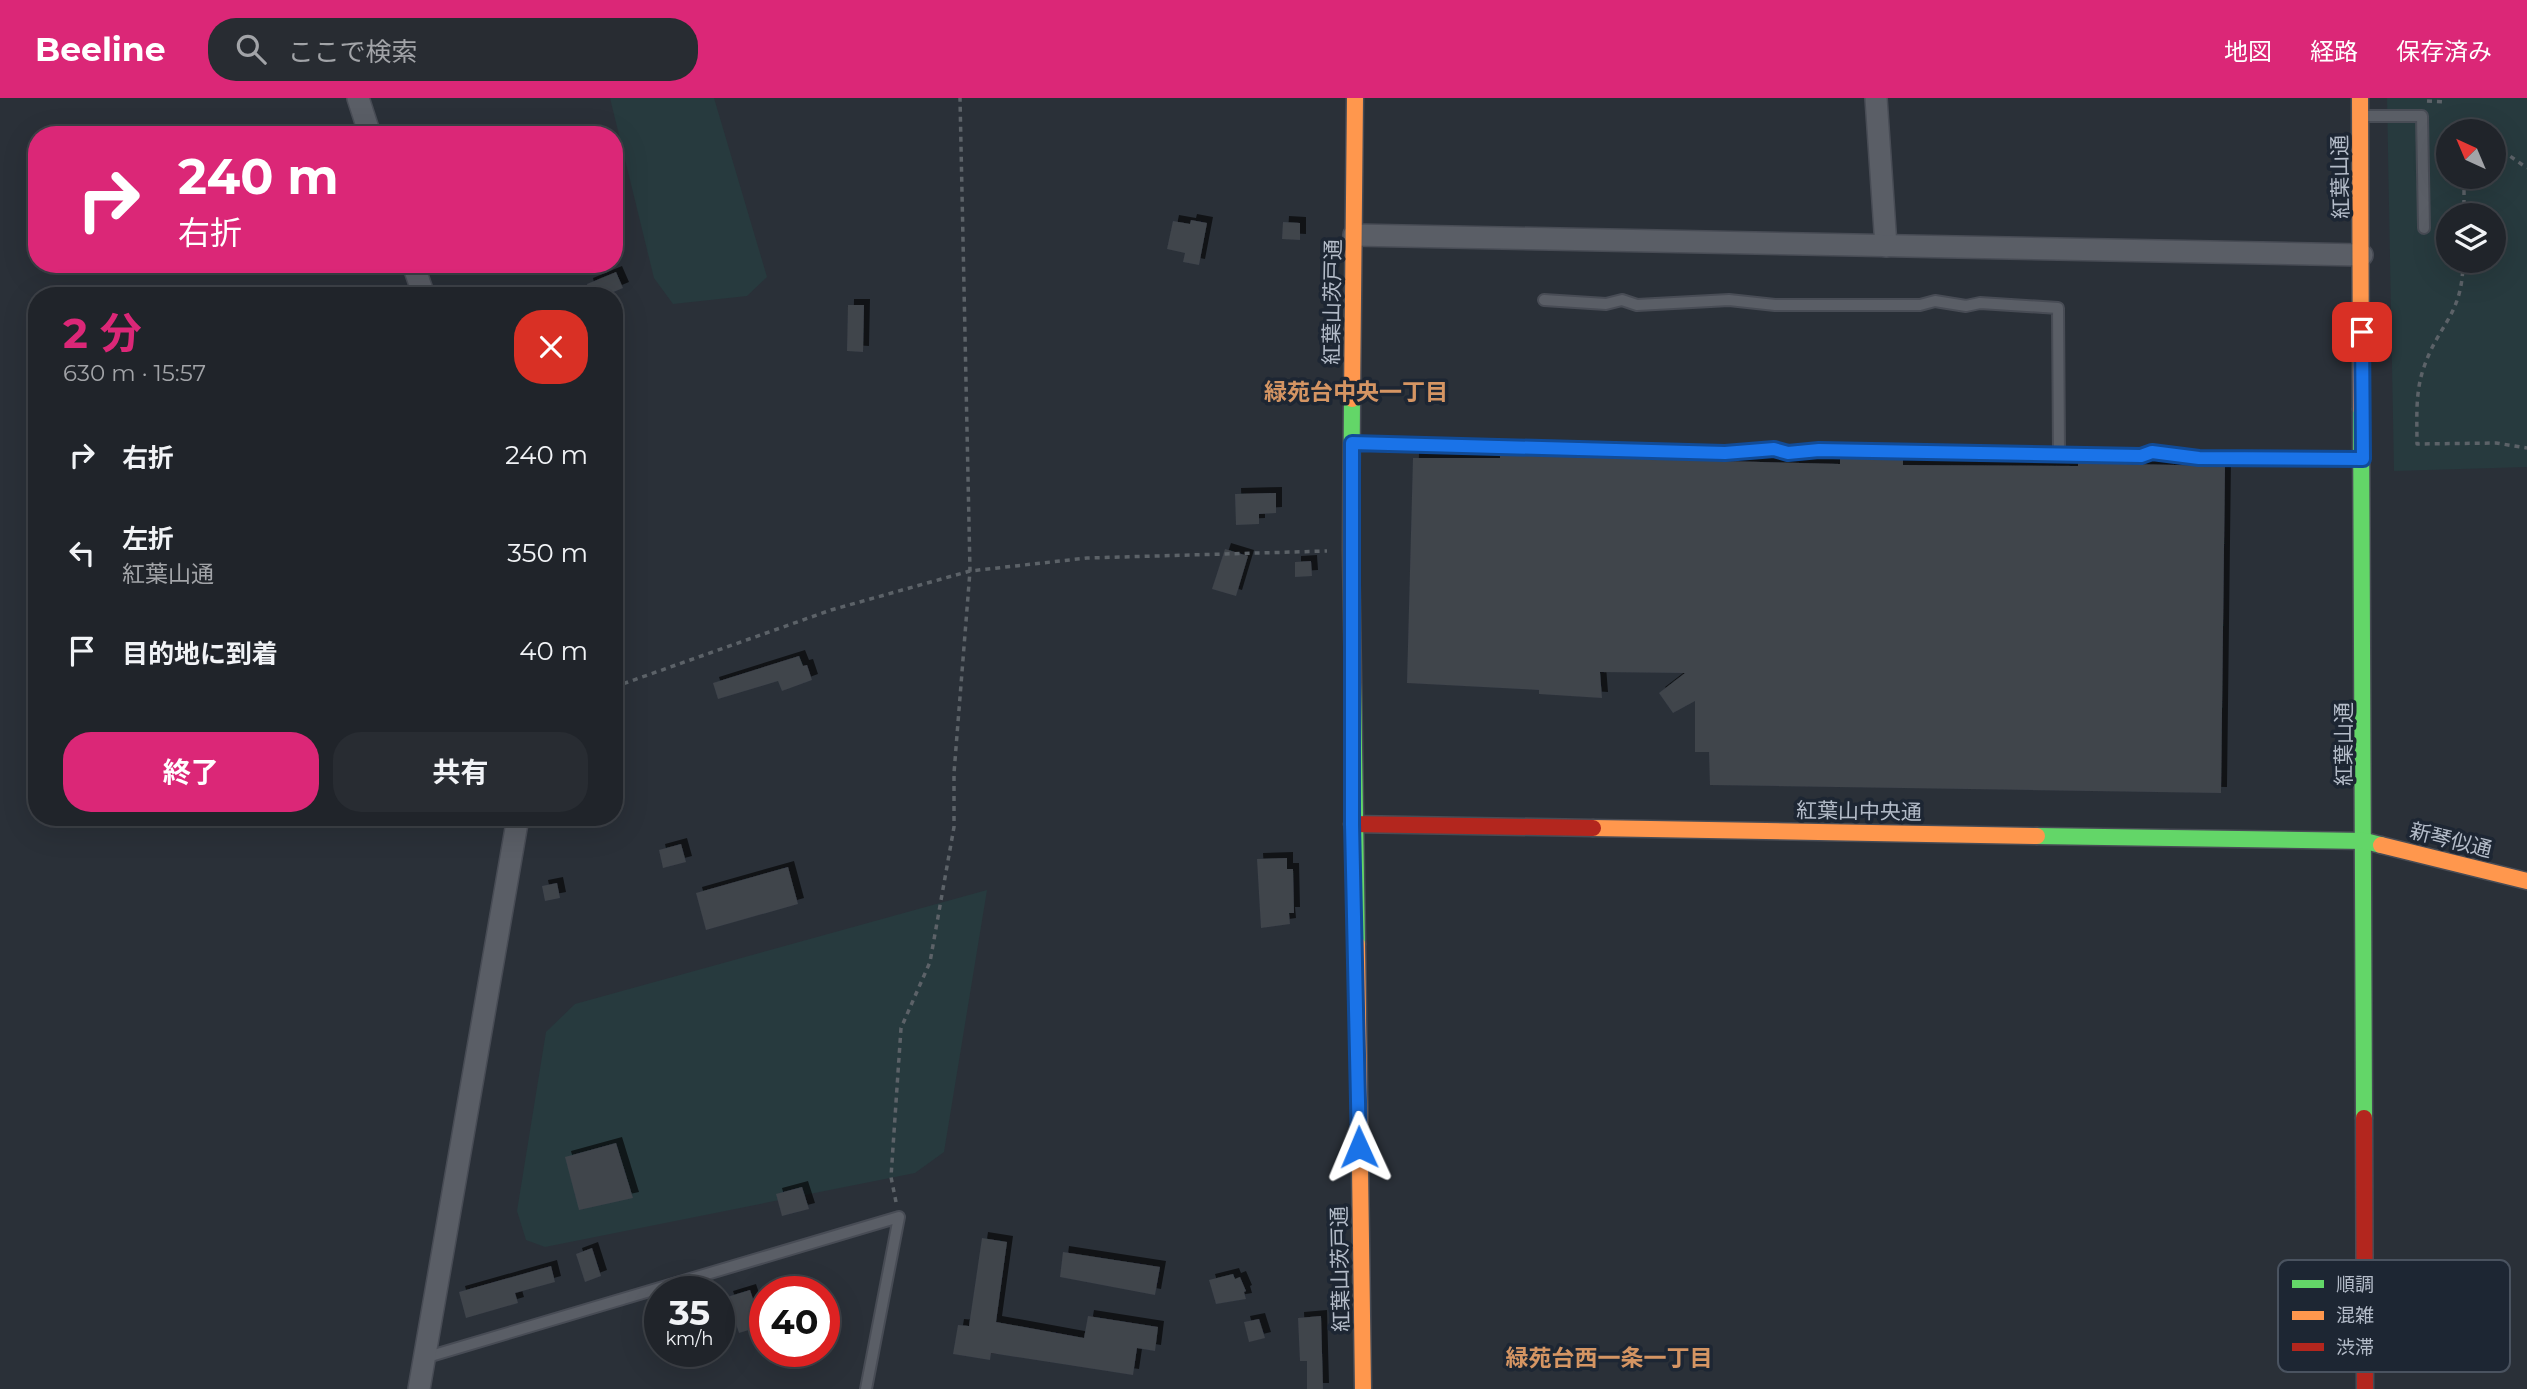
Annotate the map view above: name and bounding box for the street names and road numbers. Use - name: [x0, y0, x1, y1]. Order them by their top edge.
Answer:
- street label: 紅葉山通: [2327, 135, 2353, 219]
- street label: 紅葉山茨戸通: [1318, 239, 1346, 365]
- street label: 紅葉山通: [2331, 702, 2356, 786]
- street label: 紅葉山中央通: [1796, 797, 1922, 825]
- street label: 新琴似通: [2407, 818, 2495, 862]
- street label: 紅葉山茨戸通: [1326, 1206, 1354, 1332]

